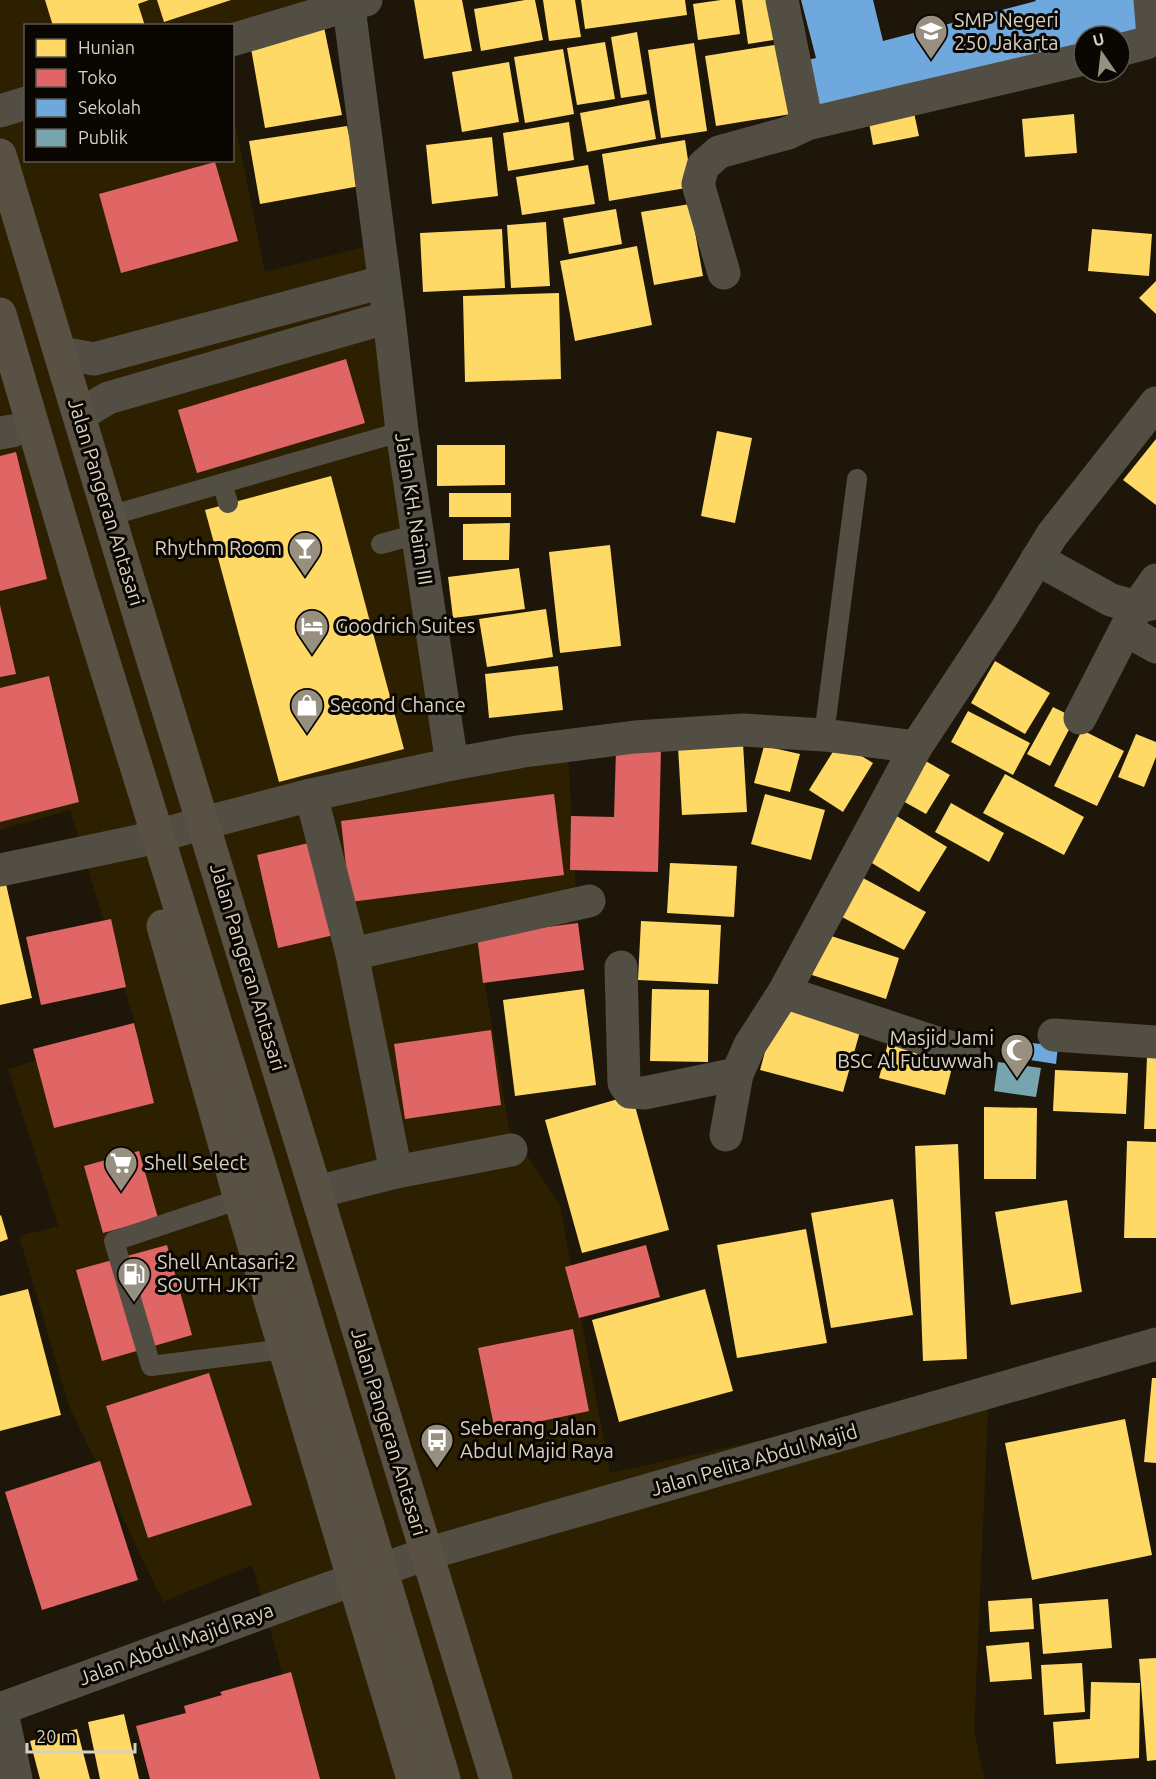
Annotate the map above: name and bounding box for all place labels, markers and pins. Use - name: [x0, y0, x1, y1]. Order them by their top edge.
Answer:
- place label: SMP Negeri 250 Jakarta: [954, 8, 1059, 54]
- school or university icon: SMP Negeri 250 Jakarta: [913, 13, 949, 60]
- bar icon: Rhythm Room: [287, 530, 323, 577]
- place label: Rhythm Room: [154, 536, 282, 559]
- hotel icon: Goodrich Suites: [294, 608, 330, 655]
- place label: Goodrich Suites: [335, 614, 475, 637]
- shop icon: Second Chance: [289, 687, 325, 734]
- place label: Second Chance: [330, 693, 466, 716]
- place label: Masjid Jami BSC Al Futuwwah: [837, 1026, 994, 1072]
- mosque icon: Masjid Jami BSC Al Futuwwah: [999, 1032, 1035, 1079]
- supermarket icon: Shell Select: [103, 1145, 139, 1192]
- place label: Shell Select: [144, 1151, 247, 1174]
- place label: Shell Antasari-2 SOUTH JKT: [157, 1250, 296, 1296]
- fuel station icon: Shell Antasari-2 SOUTH JKT: [116, 1256, 152, 1303]
- place label: Seberang Jalan Abdul Majid Raya: [460, 1416, 614, 1462]
- bus stop icon: Seberang Jalan Abdul Majid Raya: [419, 1422, 455, 1469]

